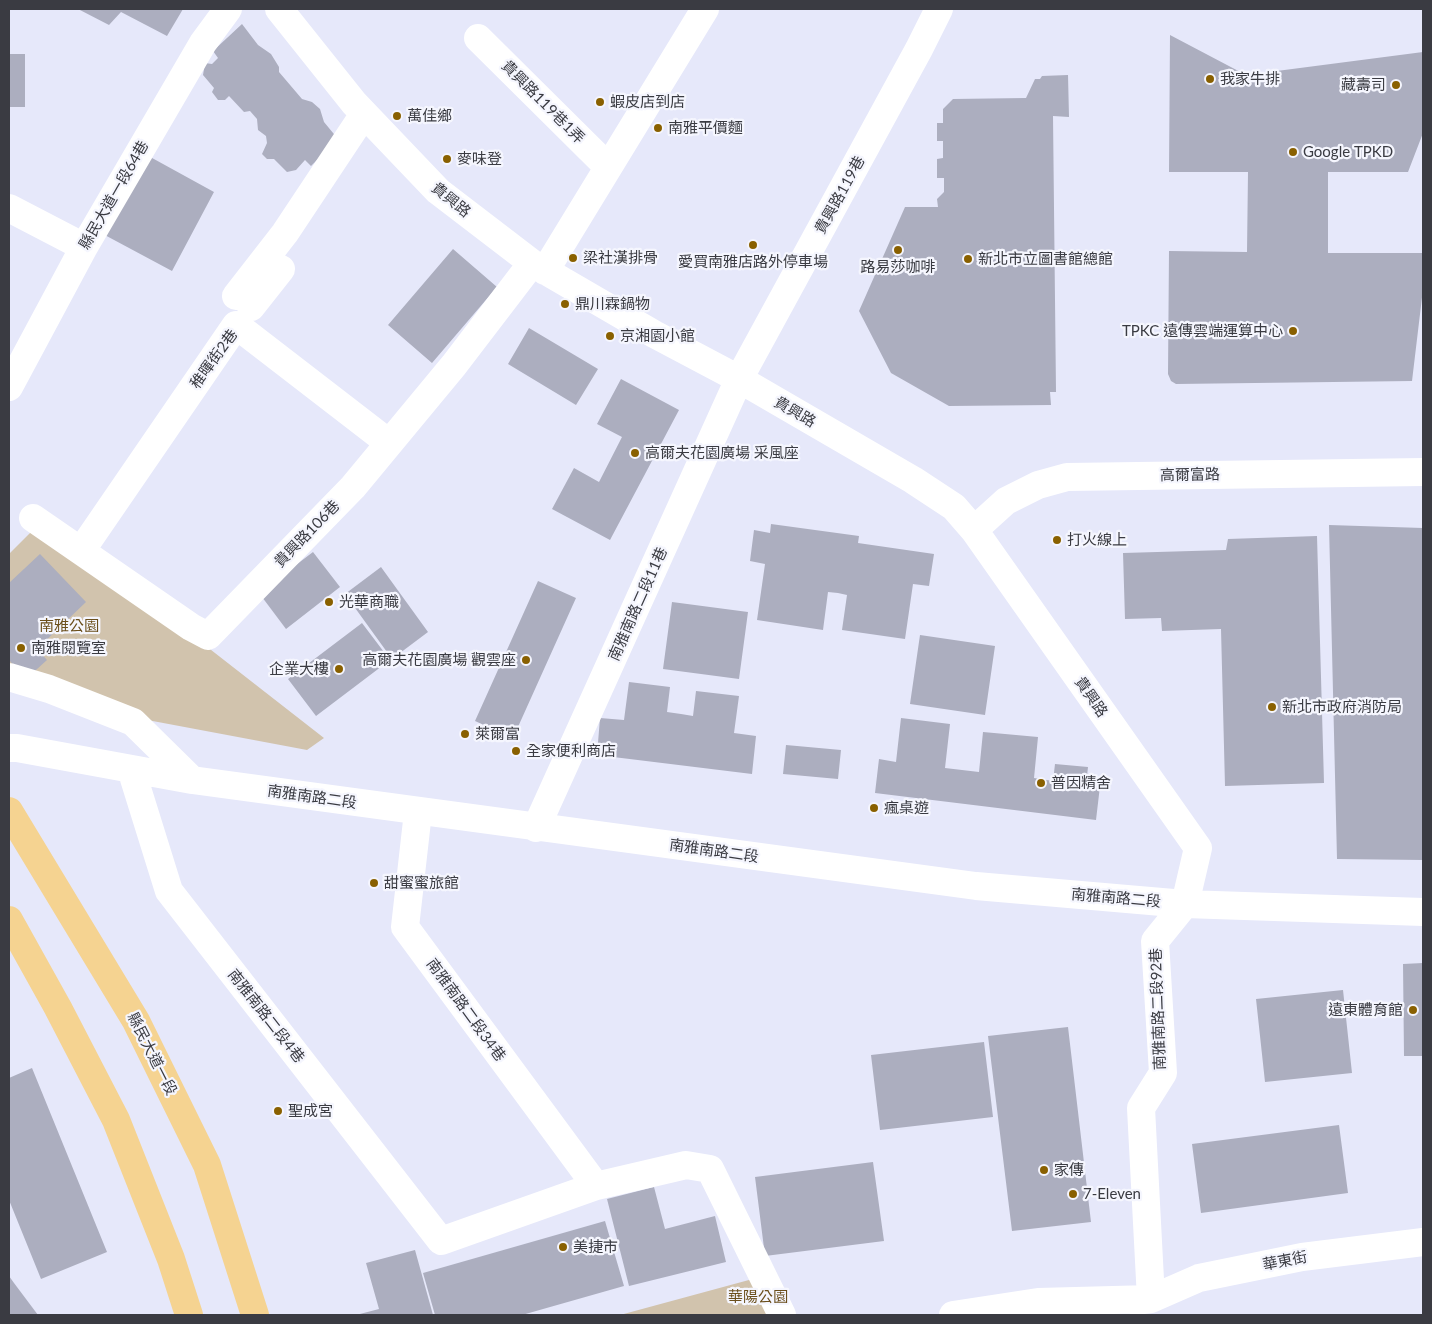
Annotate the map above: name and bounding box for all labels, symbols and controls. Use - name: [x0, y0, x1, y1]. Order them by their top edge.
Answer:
- street label: 貴興路119巷1弄: [498, 57, 588, 147]
- place label: 我家牛排: [1220, 70, 1280, 88]
- marker: 我家牛排: [1204, 73, 1216, 85]
- place label: 藏壽司: [1341, 76, 1386, 94]
- marker: 藏壽司: [1390, 79, 1402, 91]
- place label: 蝦皮店到店: [610, 93, 685, 111]
- marker: 蝦皮店到店: [594, 96, 606, 108]
- place label: 萬佳鄉: [407, 107, 452, 125]
- marker: 萬佳鄉: [391, 110, 403, 122]
- place label: 南雅平價麵: [668, 119, 743, 137]
- marker: 南雅平價麵: [652, 122, 664, 134]
- street label: 縣民大道一段64巷: [76, 137, 152, 253]
- place label: Google TPKD: [1303, 143, 1393, 161]
- marker: Google TPKD: [1287, 146, 1299, 158]
- place label: 麥味登: [457, 150, 502, 168]
- marker: 麥味登: [441, 153, 453, 165]
- street label: 貴興路119巷: [811, 153, 869, 237]
- street label: 貴興路: [428, 179, 474, 221]
- marker: 愛買南雅店路外停車場: [747, 239, 759, 251]
- marker: 路易莎咖啡: [892, 244, 904, 256]
- place label: 梁社漢排骨: [583, 249, 658, 267]
- place label: 新北市立圖書館總館: [978, 250, 1113, 268]
- marker: 梁社漢排骨: [567, 252, 579, 264]
- place label: 愛買南雅店路外停車場: [678, 253, 828, 271]
- marker: 新北市立圖書館總館: [962, 253, 974, 265]
- place label: 路易莎咖啡: [861, 258, 935, 276]
- place label: 鼎川霖鍋物: [575, 295, 650, 313]
- marker: 鼎川霖鍋物: [559, 298, 571, 310]
- place label: TPKC 遠傳雲端運算中心: [1122, 322, 1283, 340]
- marker: TPKC 遠傳雲端運算中心: [1287, 325, 1299, 337]
- street label: 稚暉街2巷: [187, 326, 241, 392]
- place label: 京湘園小館: [620, 327, 695, 345]
- marker: 京湘園小館: [604, 330, 616, 342]
- street label: 貴興路: [771, 393, 819, 431]
- place label: 高爾夫花園廣場 采風座: [645, 444, 799, 462]
- marker: 高爾夫花園廣場 采風座: [629, 447, 641, 459]
- street label: 高爾富路: [1160, 465, 1220, 485]
- street label: 貴興路106巷: [271, 497, 343, 571]
- place label: 打火線上: [1067, 531, 1127, 549]
- marker: 打火線上: [1051, 534, 1063, 546]
- street label: 南雅南路二段11巷: [605, 544, 671, 664]
- place label: 光華商職: [339, 593, 399, 611]
- marker: 光華商職: [323, 596, 335, 608]
- park label: 南雅公園: [39, 617, 99, 635]
- place label: 南雅閱覽室: [31, 639, 106, 657]
- marker: 南雅閱覽室: [15, 642, 27, 654]
- place label: 高爾夫花園廣場 觀雲座: [362, 651, 516, 669]
- marker: 高爾夫花園廣場 觀雲座: [520, 654, 532, 666]
- place label: 企業大樓: [269, 660, 329, 678]
- marker: 企業大樓: [333, 663, 345, 675]
- street label: 貴興路: [1071, 673, 1111, 721]
- place label: 新北市政府消防局: [1282, 698, 1402, 716]
- marker: 新北市政府消防局: [1266, 701, 1278, 713]
- place label: 萊爾富: [475, 725, 520, 743]
- marker: 萊爾富: [459, 728, 471, 740]
- place label: 全家便利商店: [526, 742, 616, 760]
- marker: 全家便利商店: [510, 745, 522, 757]
- place label: 普因精舍: [1051, 774, 1111, 792]
- marker: 普因精舍: [1035, 777, 1047, 789]
- street label: 南雅南路二段: [266, 782, 358, 812]
- place label: 瘋桌遊: [884, 799, 929, 817]
- marker: 瘋桌遊: [868, 802, 880, 814]
- street label: 南雅南路二段: [668, 836, 760, 866]
- place label: 甜蜜蜜旅館: [384, 874, 459, 892]
- marker: 甜蜜蜜旅館: [368, 877, 380, 889]
- street label: 南雅南路二段: [1070, 885, 1162, 911]
- street label: 南雅南路二段92巷: [1147, 948, 1169, 1070]
- street label: 南雅南路二段34巷: [423, 955, 509, 1065]
- street label: 南雅南路二段4巷: [224, 966, 308, 1066]
- place label: 遠東體育館: [1328, 1001, 1403, 1019]
- marker: 遠東體育館: [1407, 1004, 1419, 1016]
- street label: 縣民大道一段: [124, 1010, 180, 1098]
- place label: 聖成宮: [288, 1102, 333, 1120]
- marker: 聖成宮: [272, 1105, 284, 1117]
- place label: 家傳: [1054, 1161, 1084, 1179]
- marker: 家傳: [1038, 1164, 1050, 1176]
- place label: 7-Eleven: [1083, 1185, 1141, 1203]
- marker: 7-Eleven: [1067, 1188, 1079, 1200]
- place label: 美捷市: [573, 1238, 618, 1256]
- marker: 美捷市: [557, 1241, 569, 1253]
- street label: 華東街: [1261, 1248, 1309, 1274]
- park label: 華陽公園: [728, 1288, 788, 1306]

